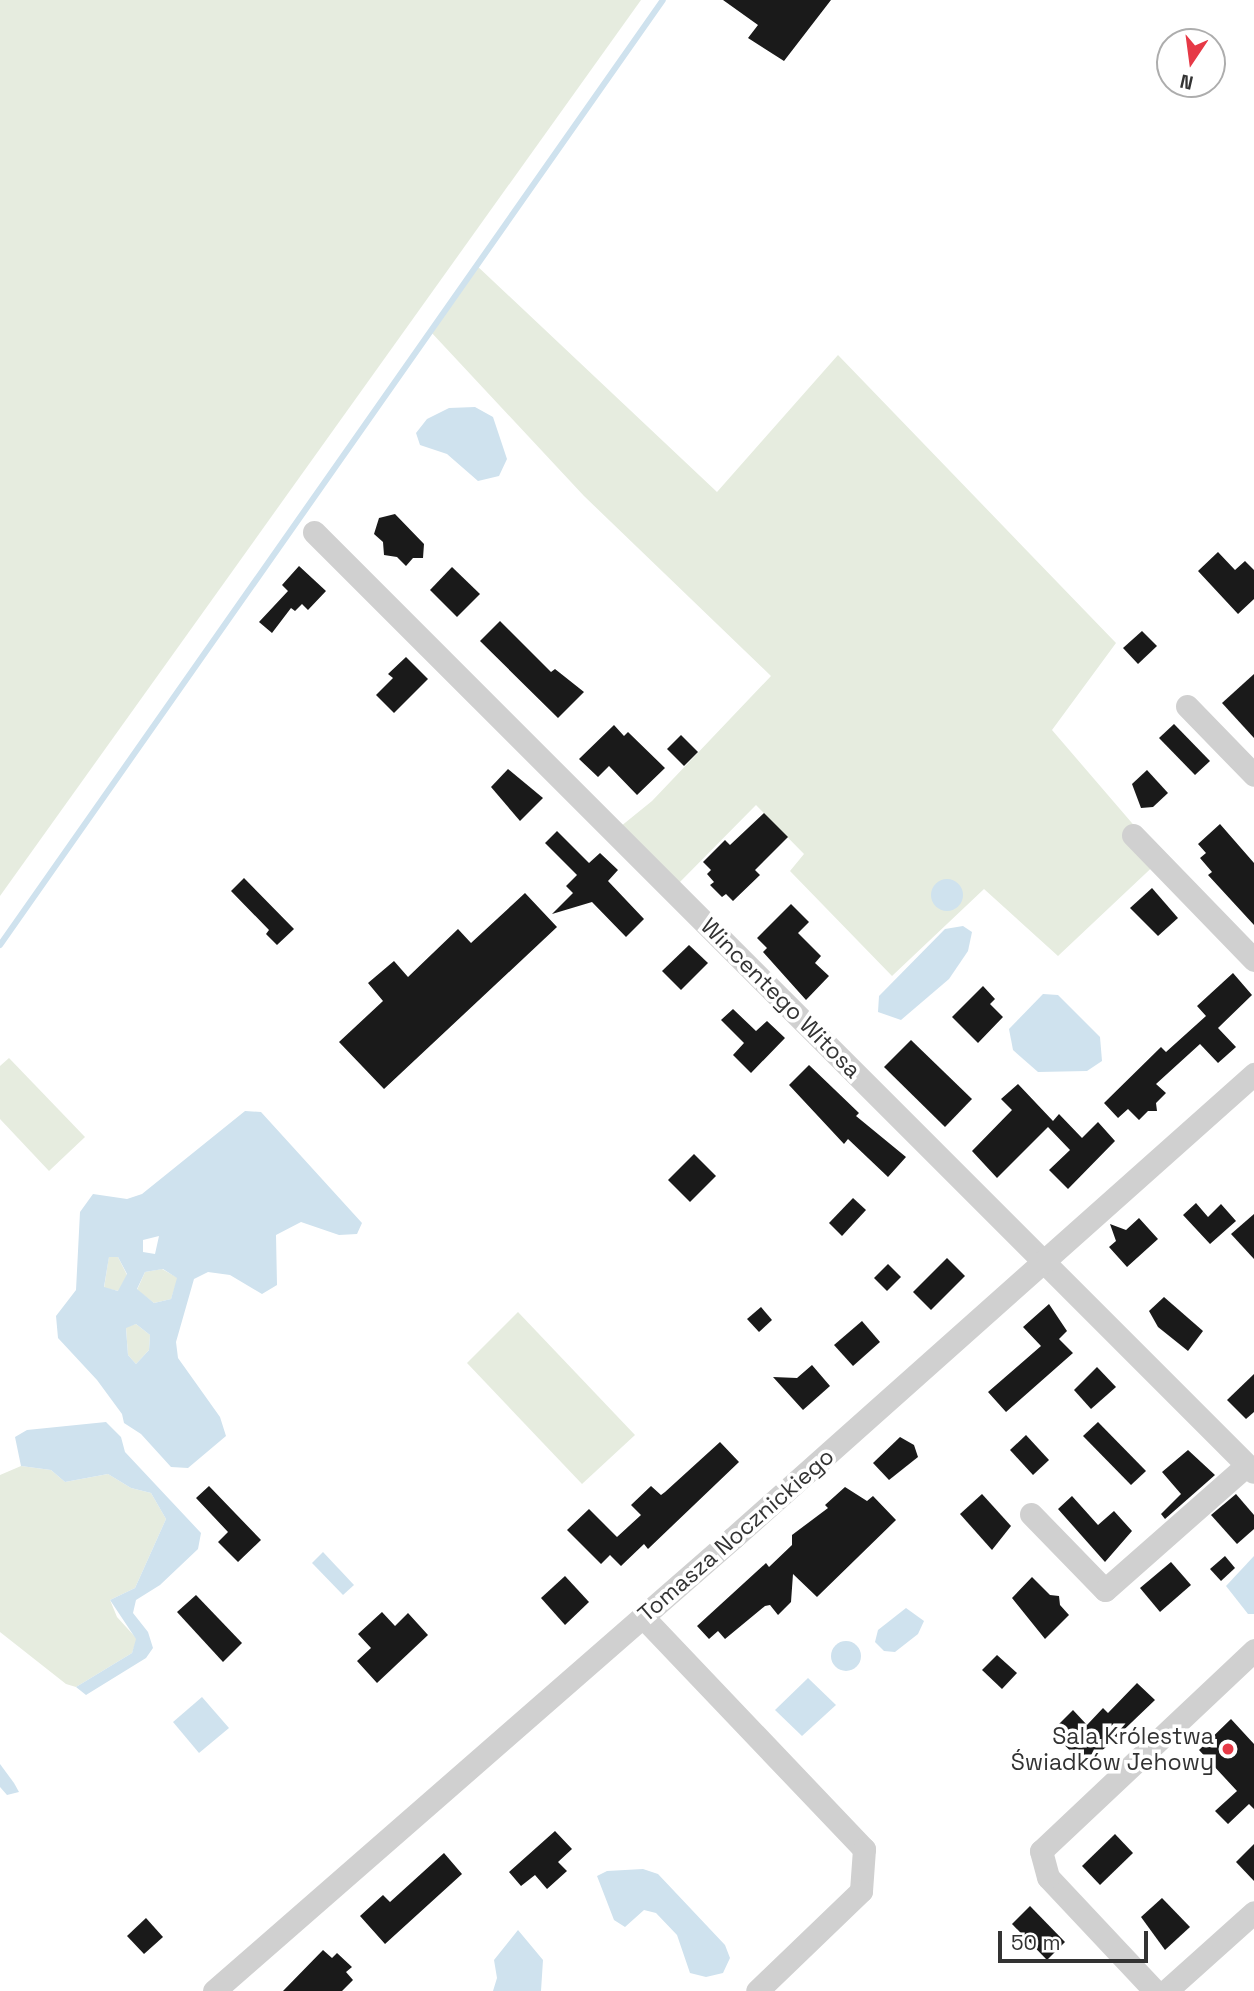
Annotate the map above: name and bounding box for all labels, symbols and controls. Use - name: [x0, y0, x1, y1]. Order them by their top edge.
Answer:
- north arrow: [1156, 28, 1226, 98]
- text: N: [1178, 68, 1196, 96]
- street label: Wincentego Witosa: [695, 912, 867, 1084]
- street label: Tomasza Nocznickiego: [632, 1442, 840, 1628]
- place label: Sala Królestwa Świadków Jehowy: [1011, 1722, 1214, 1776]
- marker: Sala Królestwa Świadków Jehowy: [1220, 1741, 1236, 1757]
- scale bar: [1002, 1918, 1152, 1962]
- text: 50 m: [1011, 1929, 1061, 1956]

